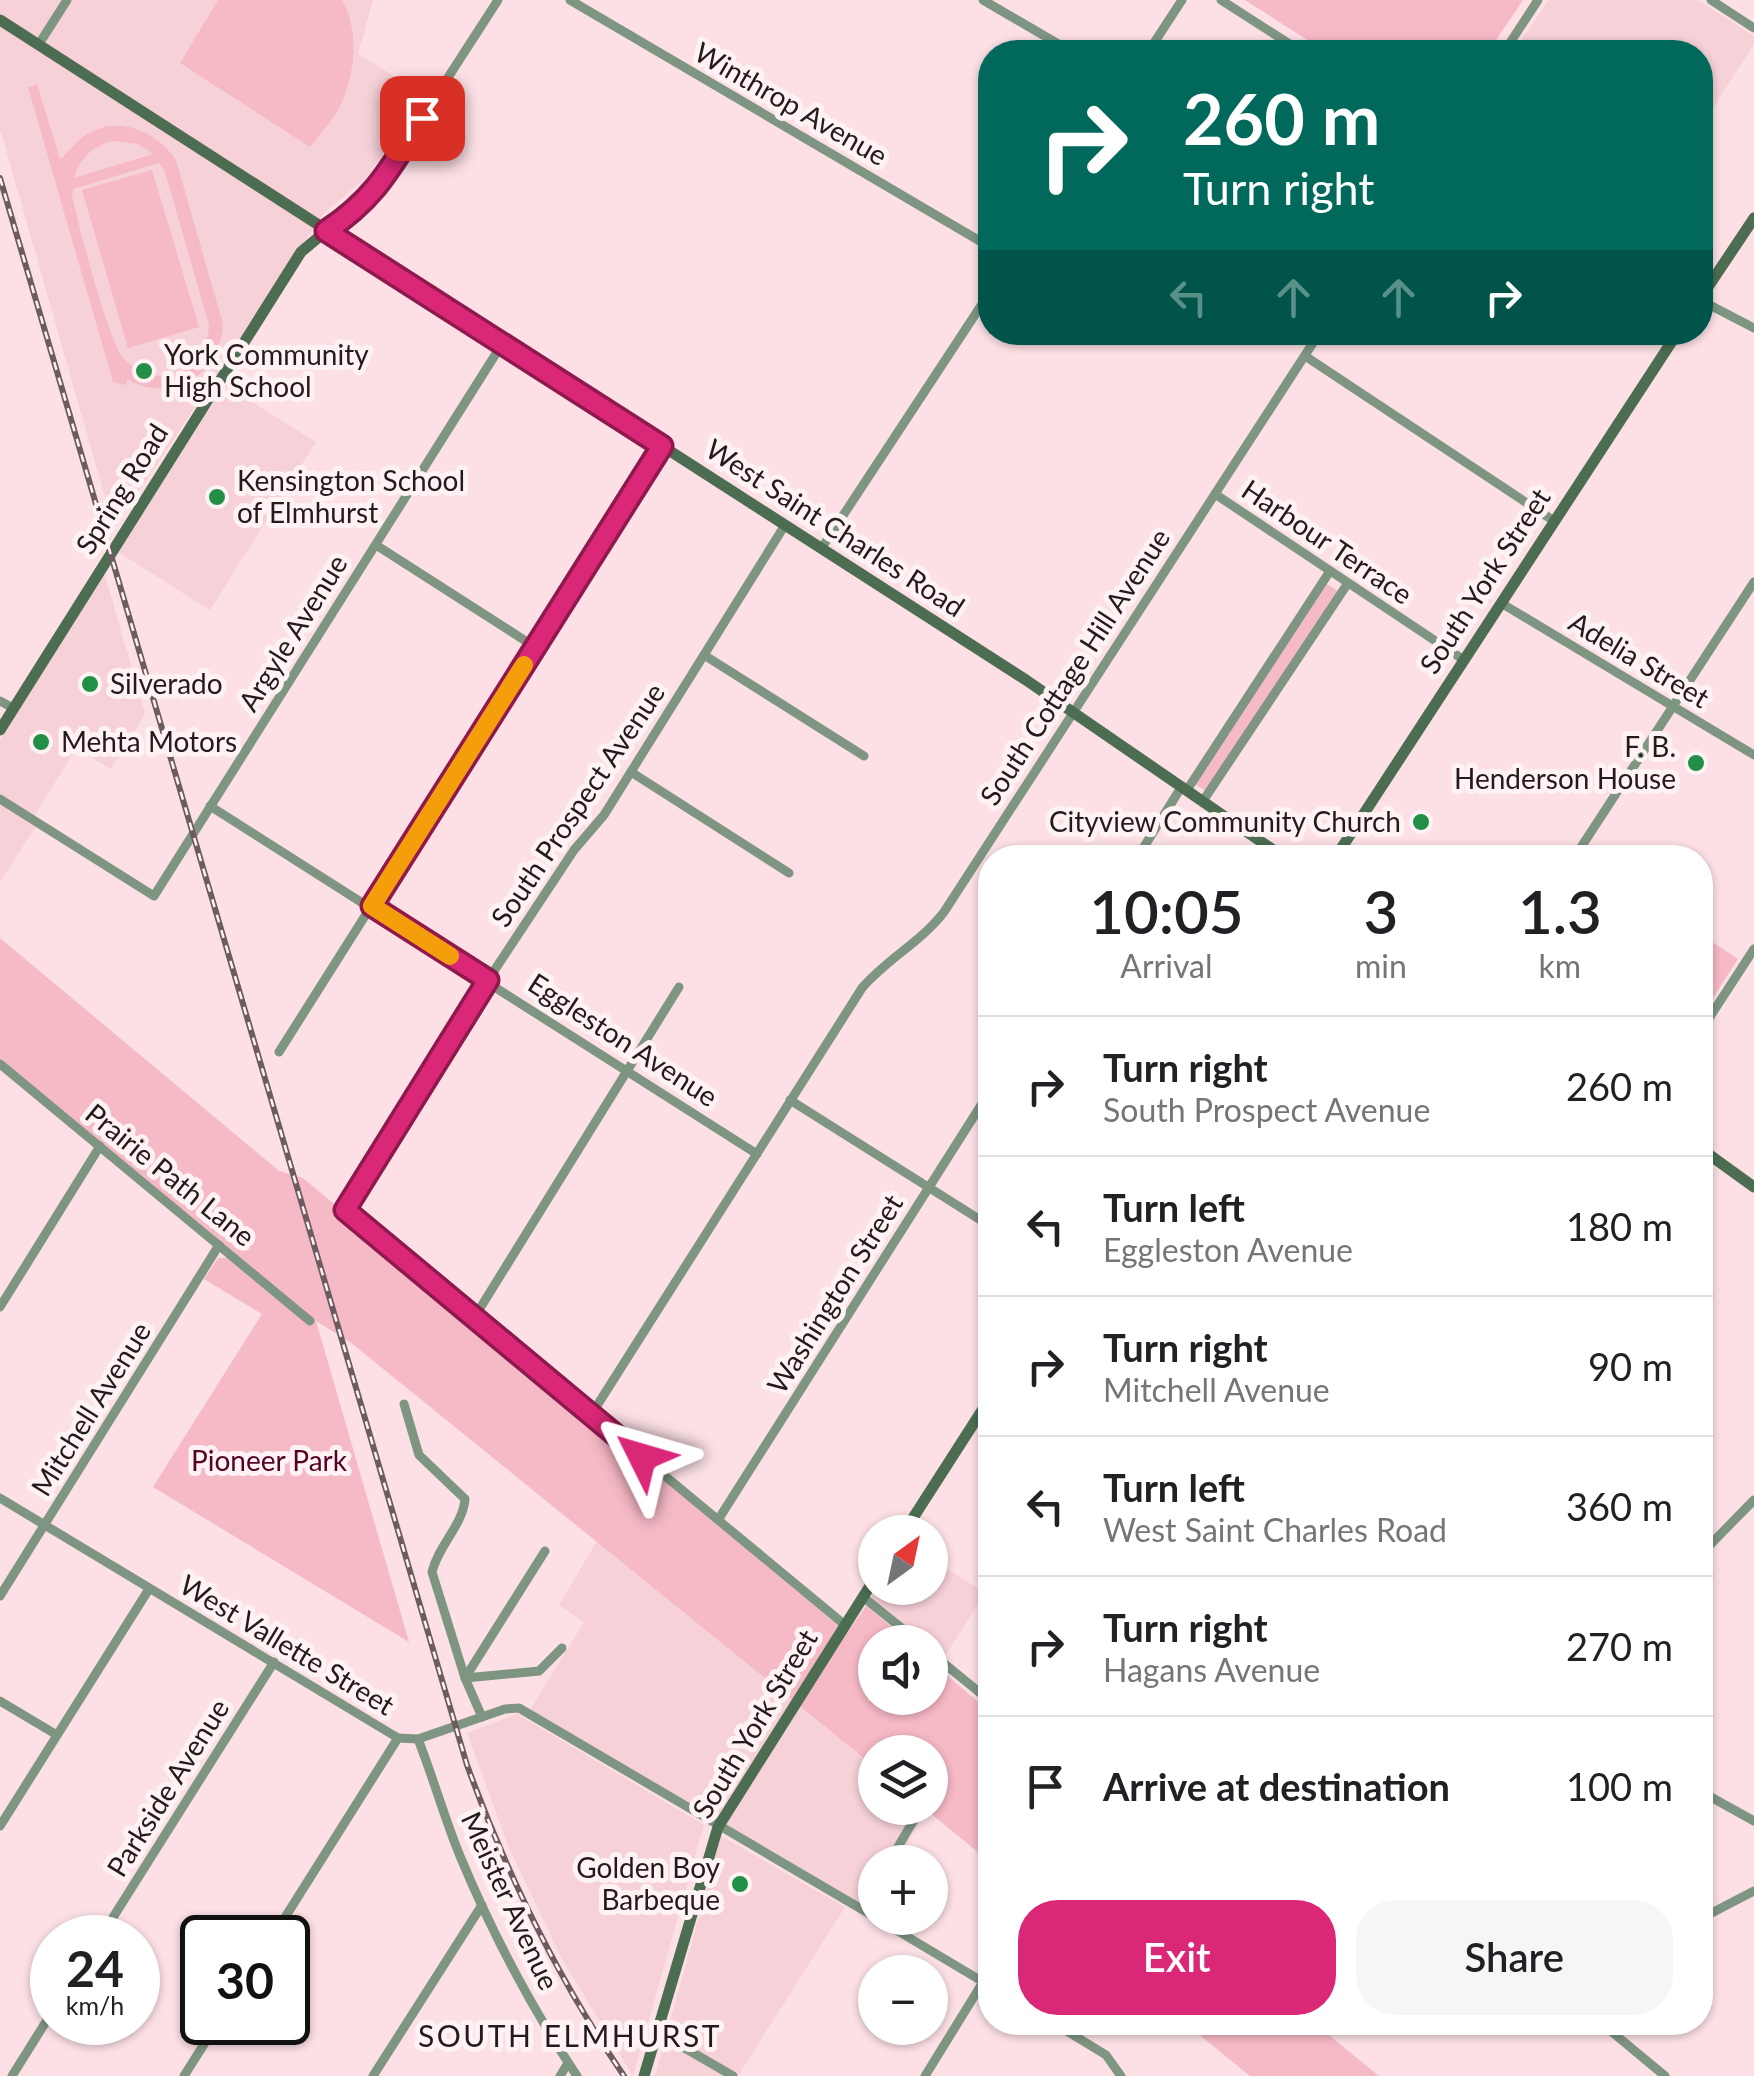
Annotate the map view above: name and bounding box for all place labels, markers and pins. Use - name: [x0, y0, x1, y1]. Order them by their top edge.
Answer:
- pin: [380, 76, 465, 161]
- place label: York Community High School: [164, 337, 369, 403]
- marker: York Community High School: [133, 360, 155, 382]
- place label: Kensington School of Elmhurst: [237, 463, 465, 529]
- marker: Kensington School of Elmhurst: [206, 486, 228, 508]
- place label: Silverado: [110, 666, 223, 700]
- marker: Silverado: [79, 673, 101, 695]
- place label: Mehta Motors: [61, 724, 237, 758]
- place label: F. B. Henderson House: [1454, 729, 1676, 795]
- marker: Mehta Motors: [30, 731, 52, 753]
- marker: F. B. Henderson House: [1685, 752, 1707, 774]
- place label: Cityview Community Church: [1049, 804, 1401, 838]
- marker: Cityview Community Church: [1410, 811, 1432, 833]
- place label: Golden Boy Barbeque: [576, 1850, 721, 1916]
- marker: Golden Boy Barbeque: [729, 1873, 751, 1895]

